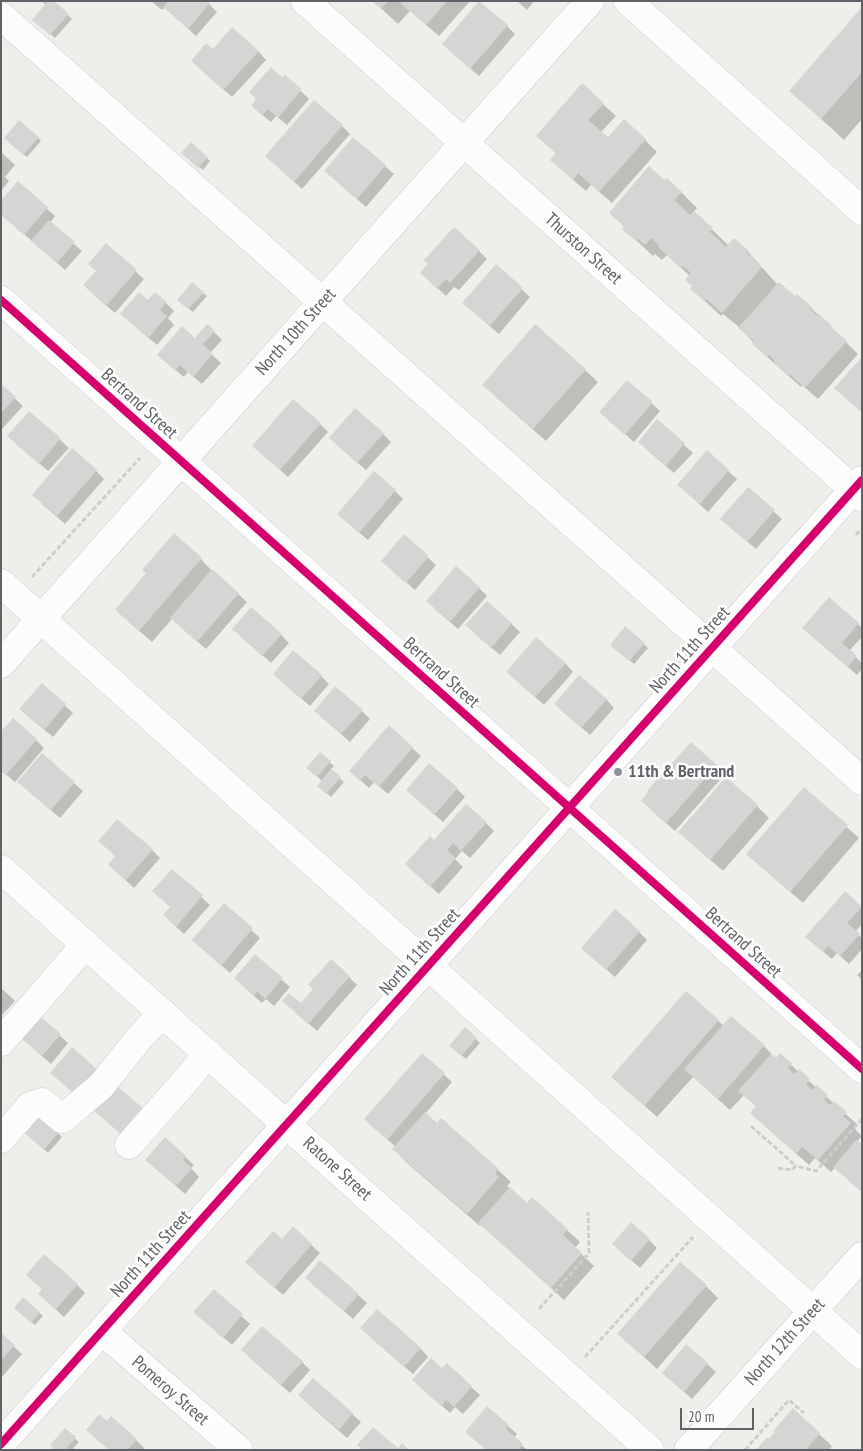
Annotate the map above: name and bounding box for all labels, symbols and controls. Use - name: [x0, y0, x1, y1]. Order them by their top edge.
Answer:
- street label: Thurston Street: [540, 209, 626, 289]
- street label: North 10th Street: [251, 284, 341, 380]
- street label: Bertrand Street: [96, 364, 182, 444]
- street label: North 11th Street: [645, 602, 735, 698]
- street label: Bertrand Street: [398, 633, 484, 713]
- place label: 11th & Bertrand: [628, 761, 734, 783]
- marker: 11th & Bertrand: [612, 766, 624, 778]
- street label: Bertrand Street: [700, 903, 786, 983]
- street label: North 11th Street: [375, 904, 465, 1000]
- street label: Ratone Street: [298, 1133, 376, 1205]
- street label: North 11th Street: [106, 1206, 196, 1302]
- street label: North 12th Street: [740, 1294, 830, 1390]
- street label: Pomeroy Street: [127, 1352, 213, 1430]
- scale bar: [683, 1398, 757, 1430]
- text: 20 m: [688, 1407, 714, 1426]

